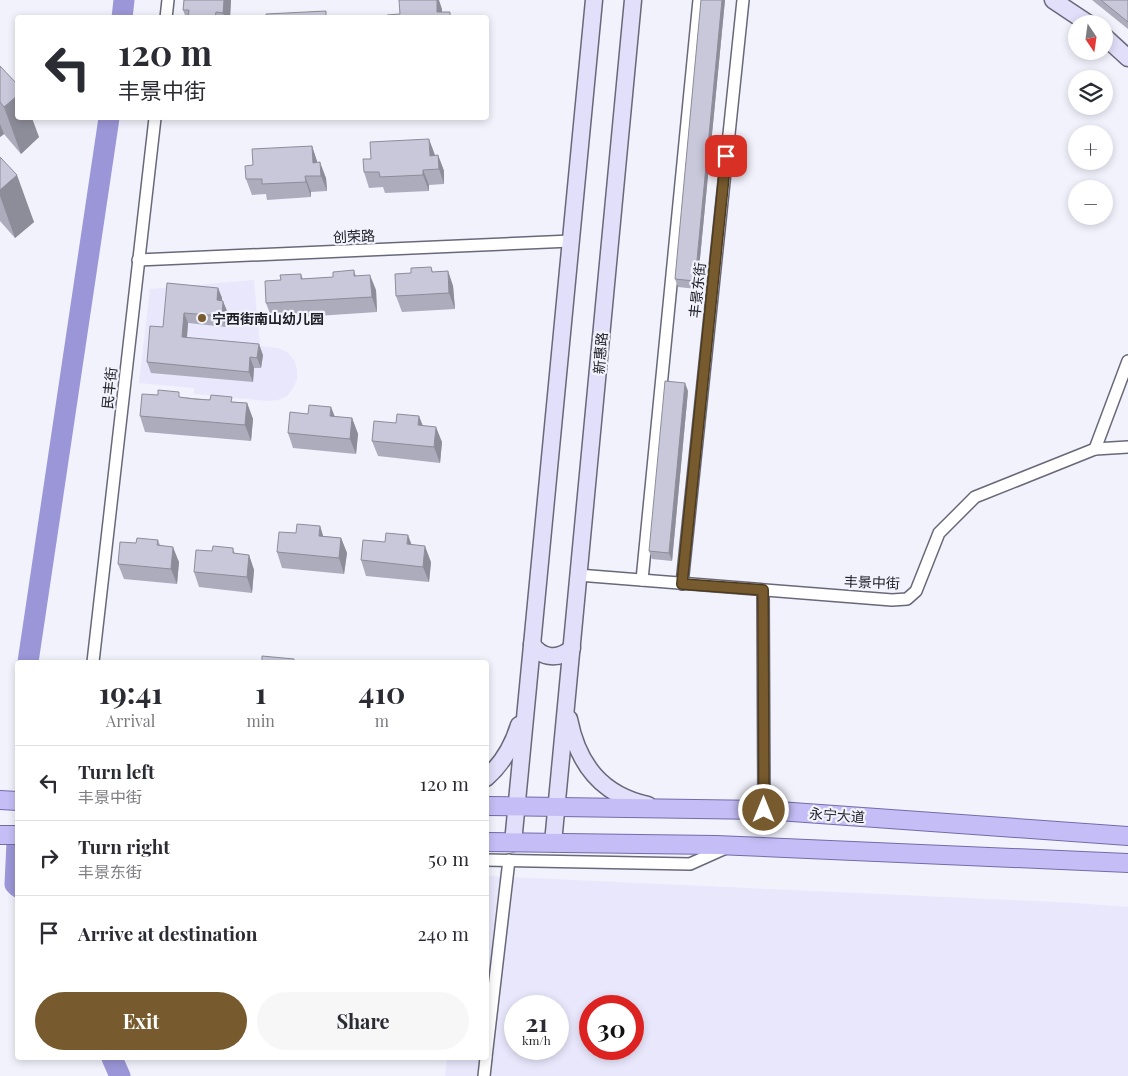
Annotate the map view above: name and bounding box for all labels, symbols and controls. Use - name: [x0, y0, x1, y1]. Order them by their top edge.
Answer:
- north arrow: [1068, 15, 1112, 60]
- map controls: [1068, 15, 1113, 225]
- text: 120 m: [118, 28, 212, 75]
- icon: left: [35, 35, 100, 100]
- button: layers: [1068, 70, 1113, 115]
- text: 丰景中街: [118, 75, 206, 105]
- button: +: [1068, 125, 1113, 170]
- pin: [705, 135, 747, 177]
- icon: arrive: [712, 142, 740, 170]
- button: −: [1068, 180, 1113, 225]
- street label: 创荣路: [333, 225, 375, 247]
- street label: 丰景东街: [685, 261, 709, 319]
- place label: 宁西街南山幼儿园: [212, 309, 324, 328]
- marker: 宁西街南山幼儿园: [196, 312, 208, 324]
- street label: 新惠路: [589, 331, 611, 375]
- street label: 民丰街: [97, 366, 121, 410]
- street label: 丰景中街: [844, 572, 900, 592]
- text: 19:41: [99, 672, 163, 712]
- text: 1: [255, 672, 266, 712]
- text: 410: [359, 672, 405, 712]
- text: Arrival: [106, 710, 155, 731]
- text: min: [246, 710, 275, 731]
- text: m: [375, 710, 389, 731]
- text: Turn left: [78, 758, 155, 784]
- icon: left: [35, 769, 63, 797]
- text: 120 m: [420, 770, 469, 796]
- position arrow: [737, 783, 789, 835]
- text: 丰景中街: [78, 786, 142, 807]
- street label: 永宁大道: [808, 804, 866, 826]
- text: Turn right: [78, 833, 170, 859]
- icon: right: [35, 844, 63, 872]
- text: 50 m: [428, 845, 469, 871]
- text: 丰景东街: [78, 861, 142, 882]
- icon: arrive: [35, 919, 63, 947]
- text: Arrive at destination: [78, 920, 258, 946]
- text: 240 m: [418, 920, 469, 946]
- button: Exit: [35, 992, 247, 1050]
- button: Share: [257, 992, 469, 1050]
- speed limit sign: 30: [579, 995, 644, 1060]
- text: 21: [525, 1005, 548, 1038]
- text: km/h: [522, 1032, 551, 1048]

